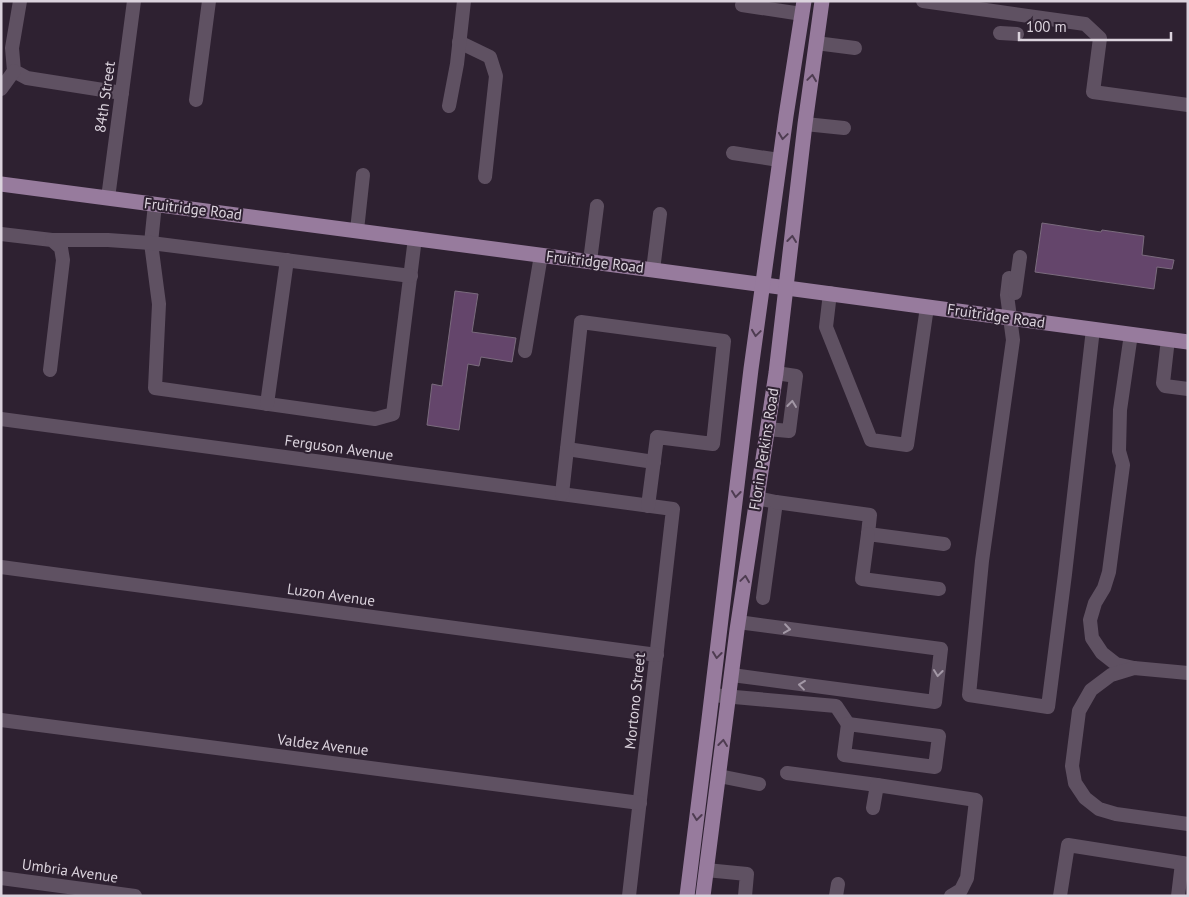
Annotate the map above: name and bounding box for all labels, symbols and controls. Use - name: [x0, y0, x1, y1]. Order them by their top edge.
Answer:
- scale bar: [1019, 10, 1172, 42]
- text: 100 m: [1026, 17, 1067, 36]
- street label: 84th Street: [90, 60, 119, 134]
- one-way arrow: [806, 73, 817, 81]
- one-way arrow: [778, 132, 789, 140]
- street label: Fruitridge Road: [143, 193, 243, 224]
- one-way arrow: [786, 235, 797, 243]
- street label: Fruitridge Road: [545, 246, 645, 277]
- street label: Fruitridge Road: [946, 299, 1046, 332]
- one-way arrow: [751, 329, 762, 337]
- street label: Florin Perkins Road: [744, 386, 783, 511]
- one-way arrow: [787, 399, 797, 408]
- street label: Ferguson Avenue: [284, 430, 395, 465]
- one-way arrow: [731, 490, 742, 498]
- one-way arrow: [739, 575, 749, 583]
- street label: Luzon Avenue: [286, 579, 376, 610]
- one-way arrow: [782, 623, 791, 633]
- street label: Mortono Street: [620, 652, 649, 750]
- one-way arrow: [712, 652, 723, 660]
- one-way arrow: [933, 670, 944, 678]
- one-way arrow: [798, 680, 806, 690]
- street label: Valdez Avenue: [275, 729, 370, 760]
- one-way arrow: [717, 739, 728, 747]
- one-way arrow: [692, 813, 703, 821]
- street label: Umbria Avenue: [21, 854, 119, 887]

